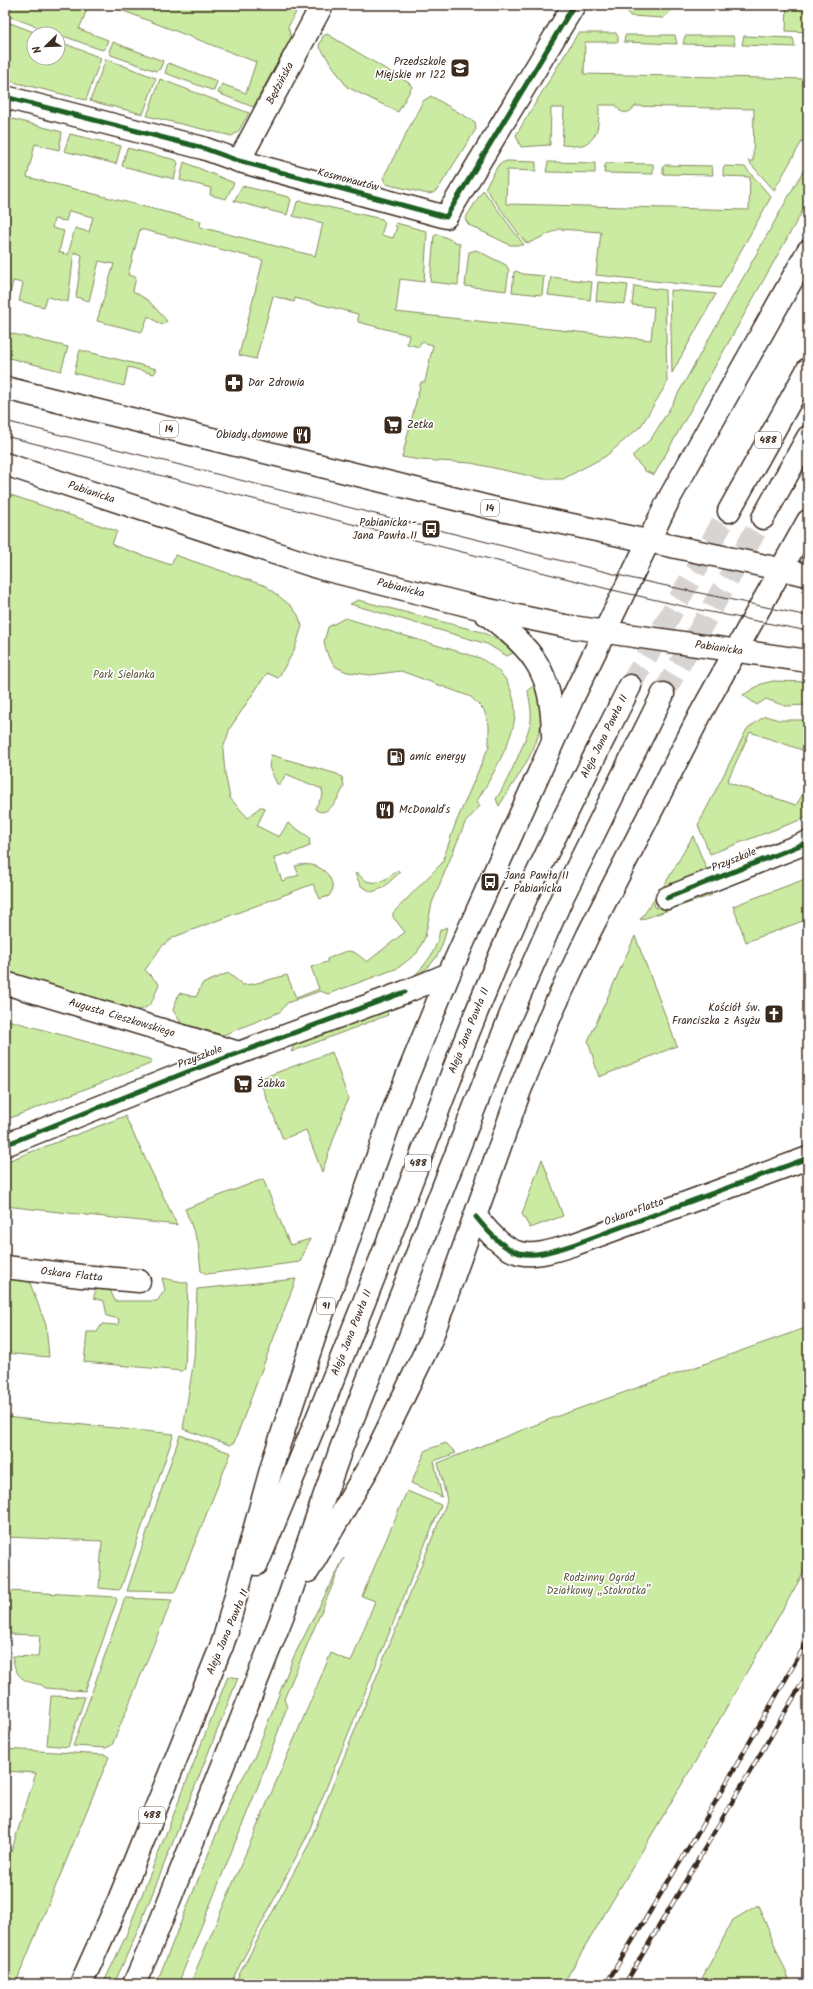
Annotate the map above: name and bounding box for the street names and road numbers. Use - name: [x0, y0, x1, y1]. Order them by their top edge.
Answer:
- street label: Będzińska: [262, 59, 299, 108]
- street label: Kosmonautów: [315, 163, 381, 197]
- road number: 14: [160, 421, 178, 437]
- road number: 488: [755, 432, 781, 448]
- street label: Pabianicka: [66, 476, 117, 509]
- road number: 14: [481, 500, 499, 516]
- street label: Pabianicka: [375, 574, 426, 603]
- street label: Pabianicka: [694, 636, 744, 661]
- street label: Aleja Jana Pawła II: [576, 692, 633, 781]
- street label: Przyszkole: [709, 843, 759, 877]
- street label: Aleja Jana Pawła II: [444, 985, 495, 1076]
- street label: Augusta Cieszkowskiego: [67, 994, 177, 1042]
- street label: Przyszkole: [175, 1040, 225, 1074]
- road number: 488: [405, 1155, 431, 1171]
- street label: Oskara Flatta: [602, 1193, 666, 1231]
- street label: Oskara Flatta: [40, 1262, 103, 1287]
- street label: Aleja Jana Pawła II: [326, 1287, 377, 1379]
- road number: 91: [317, 1298, 335, 1314]
- street label: Aleja Jana Pawła II: [202, 1586, 254, 1678]
- road number: 488: [139, 1807, 165, 1823]

